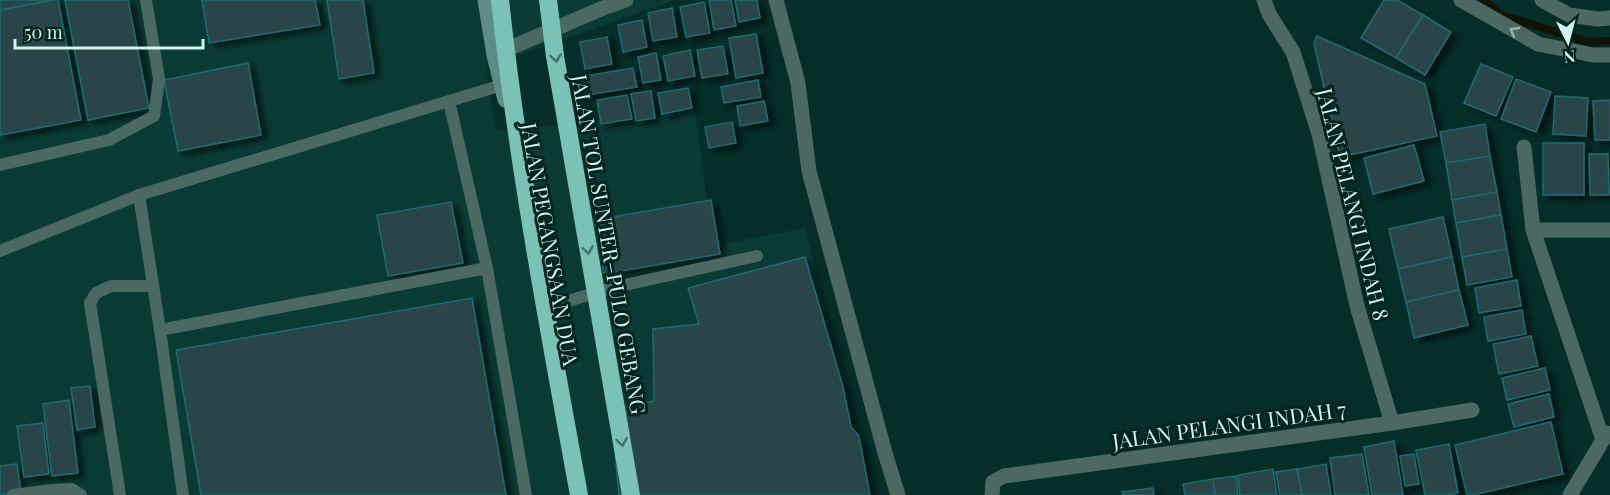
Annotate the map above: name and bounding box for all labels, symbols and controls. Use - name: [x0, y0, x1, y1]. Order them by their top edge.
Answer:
- scale bar: [15, 12, 202, 50]
- north arrow: [1538, 12, 1598, 72]
- text: 50 m: [24, 20, 63, 44]
- one-way arrow: [1510, 26, 1520, 38]
- text: N: [1562, 46, 1576, 69]
- one-way arrow: [549, 53, 561, 63]
- street label: JALAN TOL SUNTER–PULO GEBANG: [566, 71, 654, 416]
- street label: JALAN PELANGI INDAH 8: [1311, 84, 1396, 323]
- street label: JALAN PEGANGSAAN DUA: [516, 119, 586, 368]
- one-way arrow: [581, 245, 594, 255]
- street label: JALAN PELANGI INDAH 7: [1109, 394, 1348, 454]
- one-way arrow: [615, 437, 628, 447]

